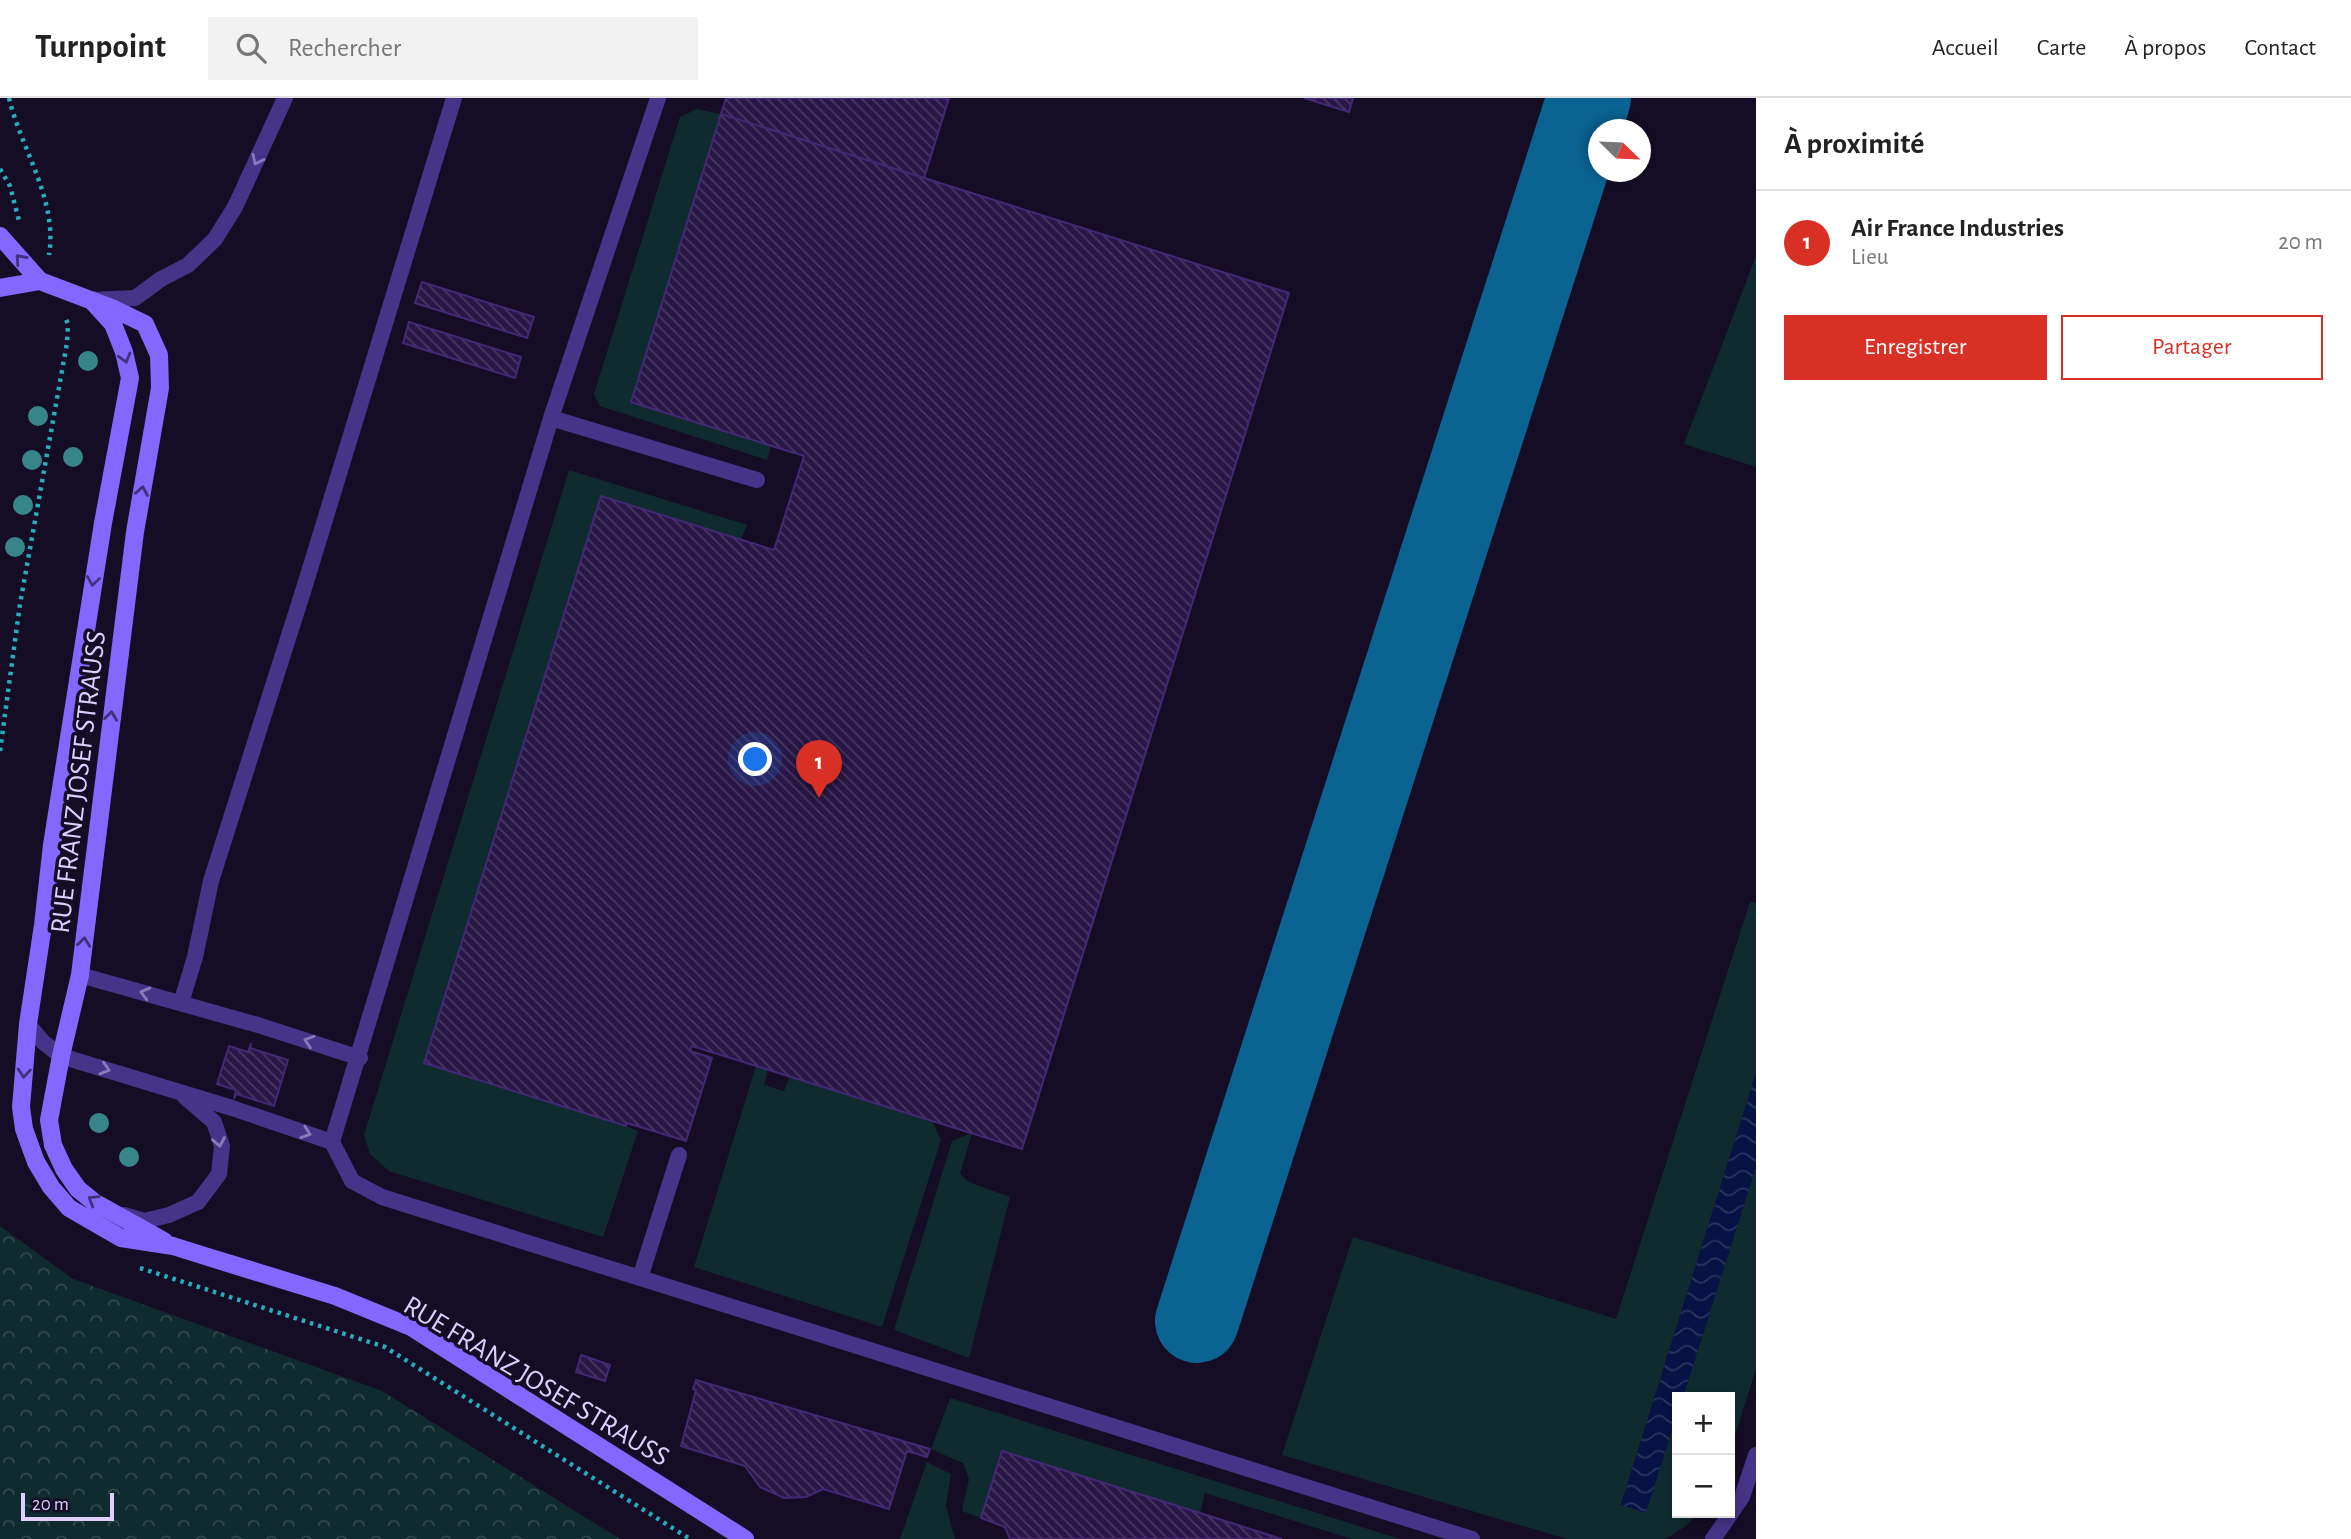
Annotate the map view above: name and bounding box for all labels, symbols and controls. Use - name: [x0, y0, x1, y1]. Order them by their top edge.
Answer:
- search box: [208, 17, 698, 80]
- icon: search: [232, 29, 270, 67]
- text: Turnpoint: [35, 31, 166, 64]
- text: Rechercher: [288, 35, 401, 61]
- text: Accueil: [1932, 36, 1999, 60]
- text: Carte: [2037, 36, 2086, 60]
- text: À propos: [2124, 36, 2206, 60]
- text: Contact: [2244, 36, 2316, 60]
- north arrow: [1588, 119, 1651, 182]
- text: À proximité: [1784, 129, 1924, 159]
- one-way arrow: [251, 153, 265, 165]
- text: Air France Industries: [1851, 215, 2064, 241]
- text: 1: [1803, 231, 1811, 254]
- text: 20 m: [2278, 231, 2323, 254]
- text: Lieu: [1851, 246, 1888, 269]
- one-way arrow: [16, 254, 28, 267]
- button: Enregistrer: [1784, 315, 2047, 380]
- button: Partager: [2061, 315, 2323, 380]
- one-way arrow: [117, 352, 131, 364]
- one-way arrow: [134, 485, 149, 497]
- one-way arrow: [86, 576, 101, 587]
- street label: RUE FRANZ JOSEF STRAUSS: [47, 630, 111, 935]
- one-way arrow: [104, 710, 119, 722]
- pin: 1: [796, 740, 842, 798]
- your location: [738, 742, 772, 776]
- one-way arrow: [76, 936, 91, 948]
- one-way arrow: [139, 987, 151, 1001]
- one-way arrow: [303, 1035, 315, 1050]
- one-way arrow: [99, 1061, 111, 1076]
- one-way arrow: [17, 1068, 32, 1079]
- one-way arrow: [299, 1125, 311, 1139]
- one-way arrow: [211, 1136, 226, 1148]
- one-way arrow: [88, 1195, 101, 1208]
- street label: RUE FRANZ JOSEF STRAUSS: [398, 1291, 674, 1472]
- map controls: [1672, 1392, 1735, 1518]
- button: +: [1672, 1392, 1735, 1455]
- button: −: [1672, 1455, 1735, 1518]
- scale bar: [21, 1490, 114, 1522]
- text: 20 m: [32, 1495, 69, 1514]

